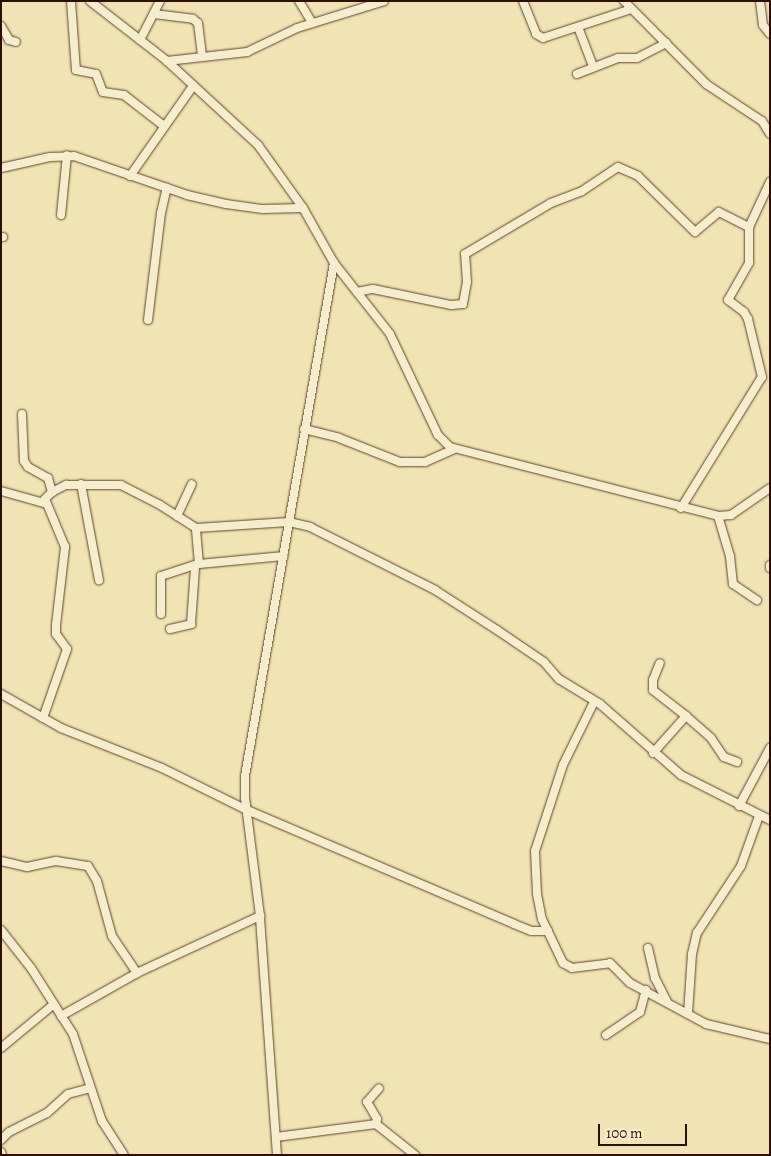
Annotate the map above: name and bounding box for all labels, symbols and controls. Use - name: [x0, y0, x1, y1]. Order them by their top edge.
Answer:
- scale bar: [601, 1114, 690, 1146]
- text: 100 m: [606, 1123, 643, 1143]

